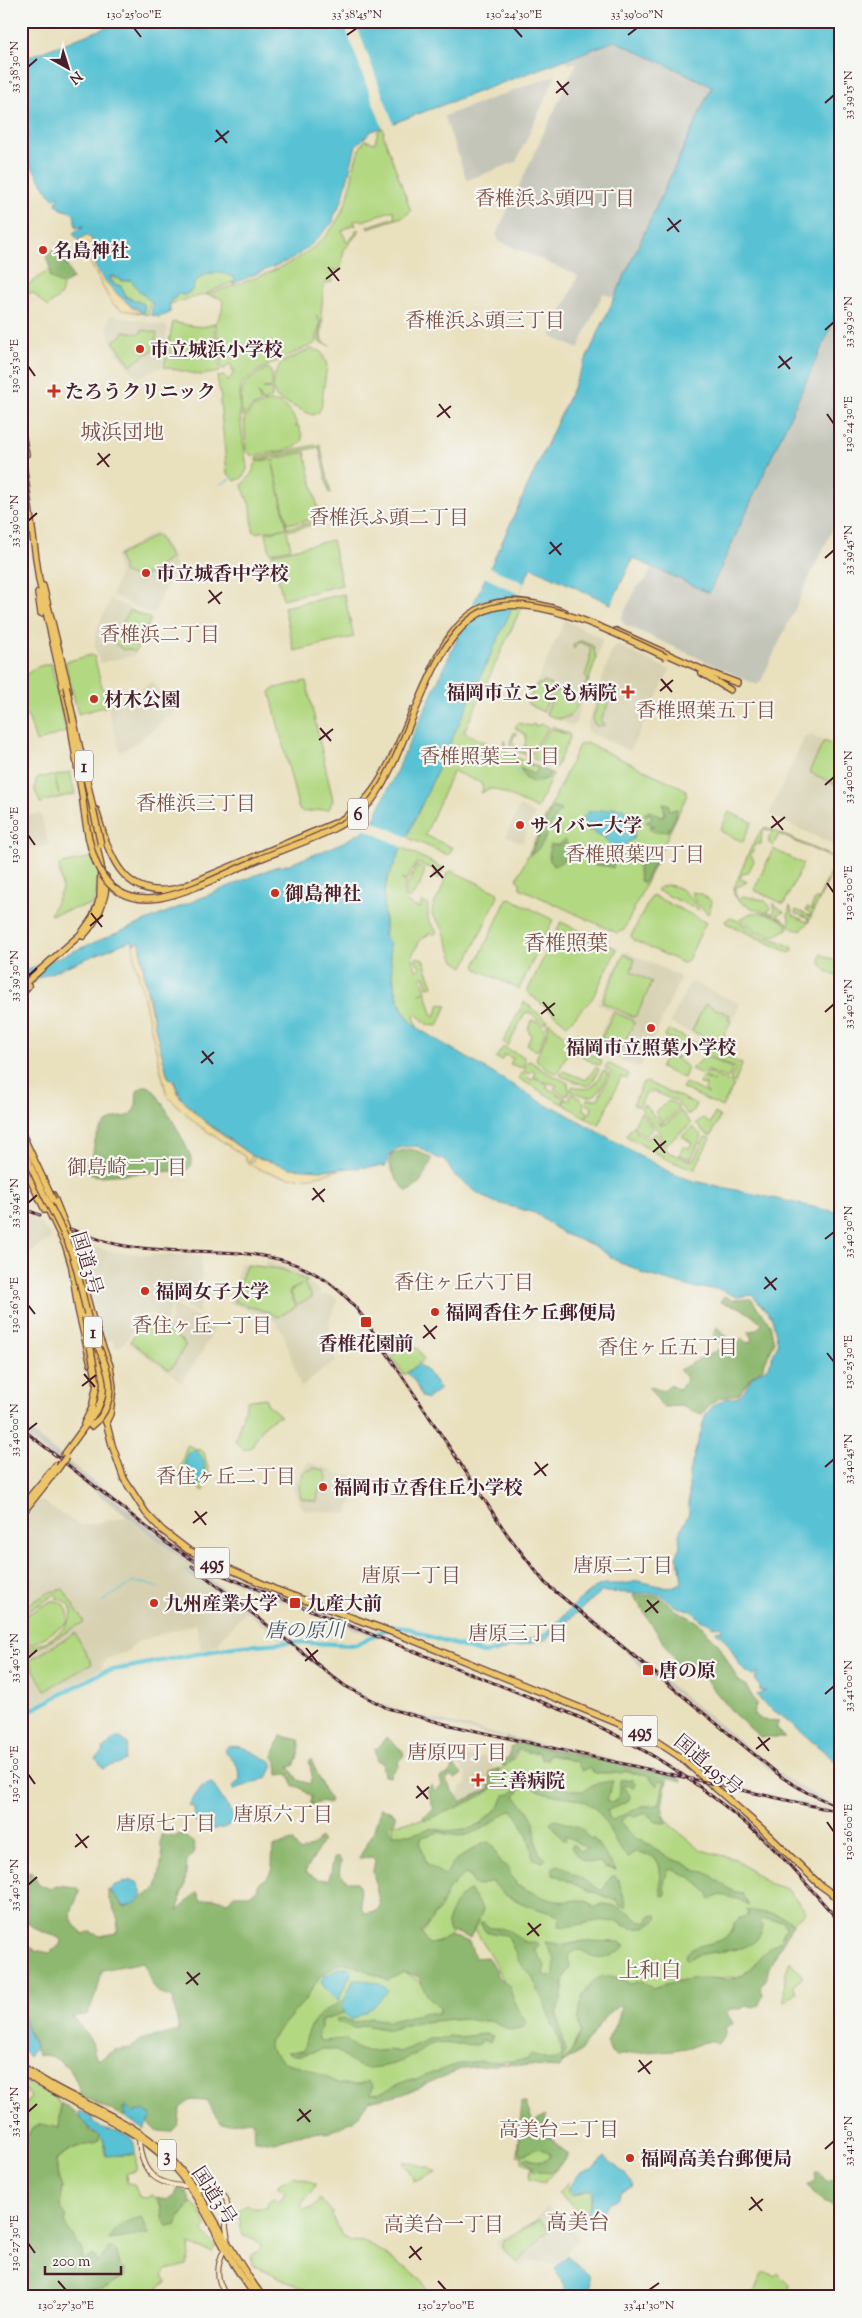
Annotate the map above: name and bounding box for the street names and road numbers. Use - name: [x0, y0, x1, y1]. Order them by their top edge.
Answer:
- road number: 1: [75, 750, 93, 781]
- road number: 6: [348, 799, 368, 830]
- street label: 国道3号: [63, 1229, 108, 1299]
- road number: 1: [84, 1316, 102, 1348]
- road number: 495: [194, 1548, 230, 1579]
- road number: 495: [622, 1715, 658, 1746]
- street label: 国道495号: [667, 1729, 748, 1803]
- road number: 3: [158, 2140, 176, 2170]
- street label: 国道3号: [184, 2162, 242, 2231]

